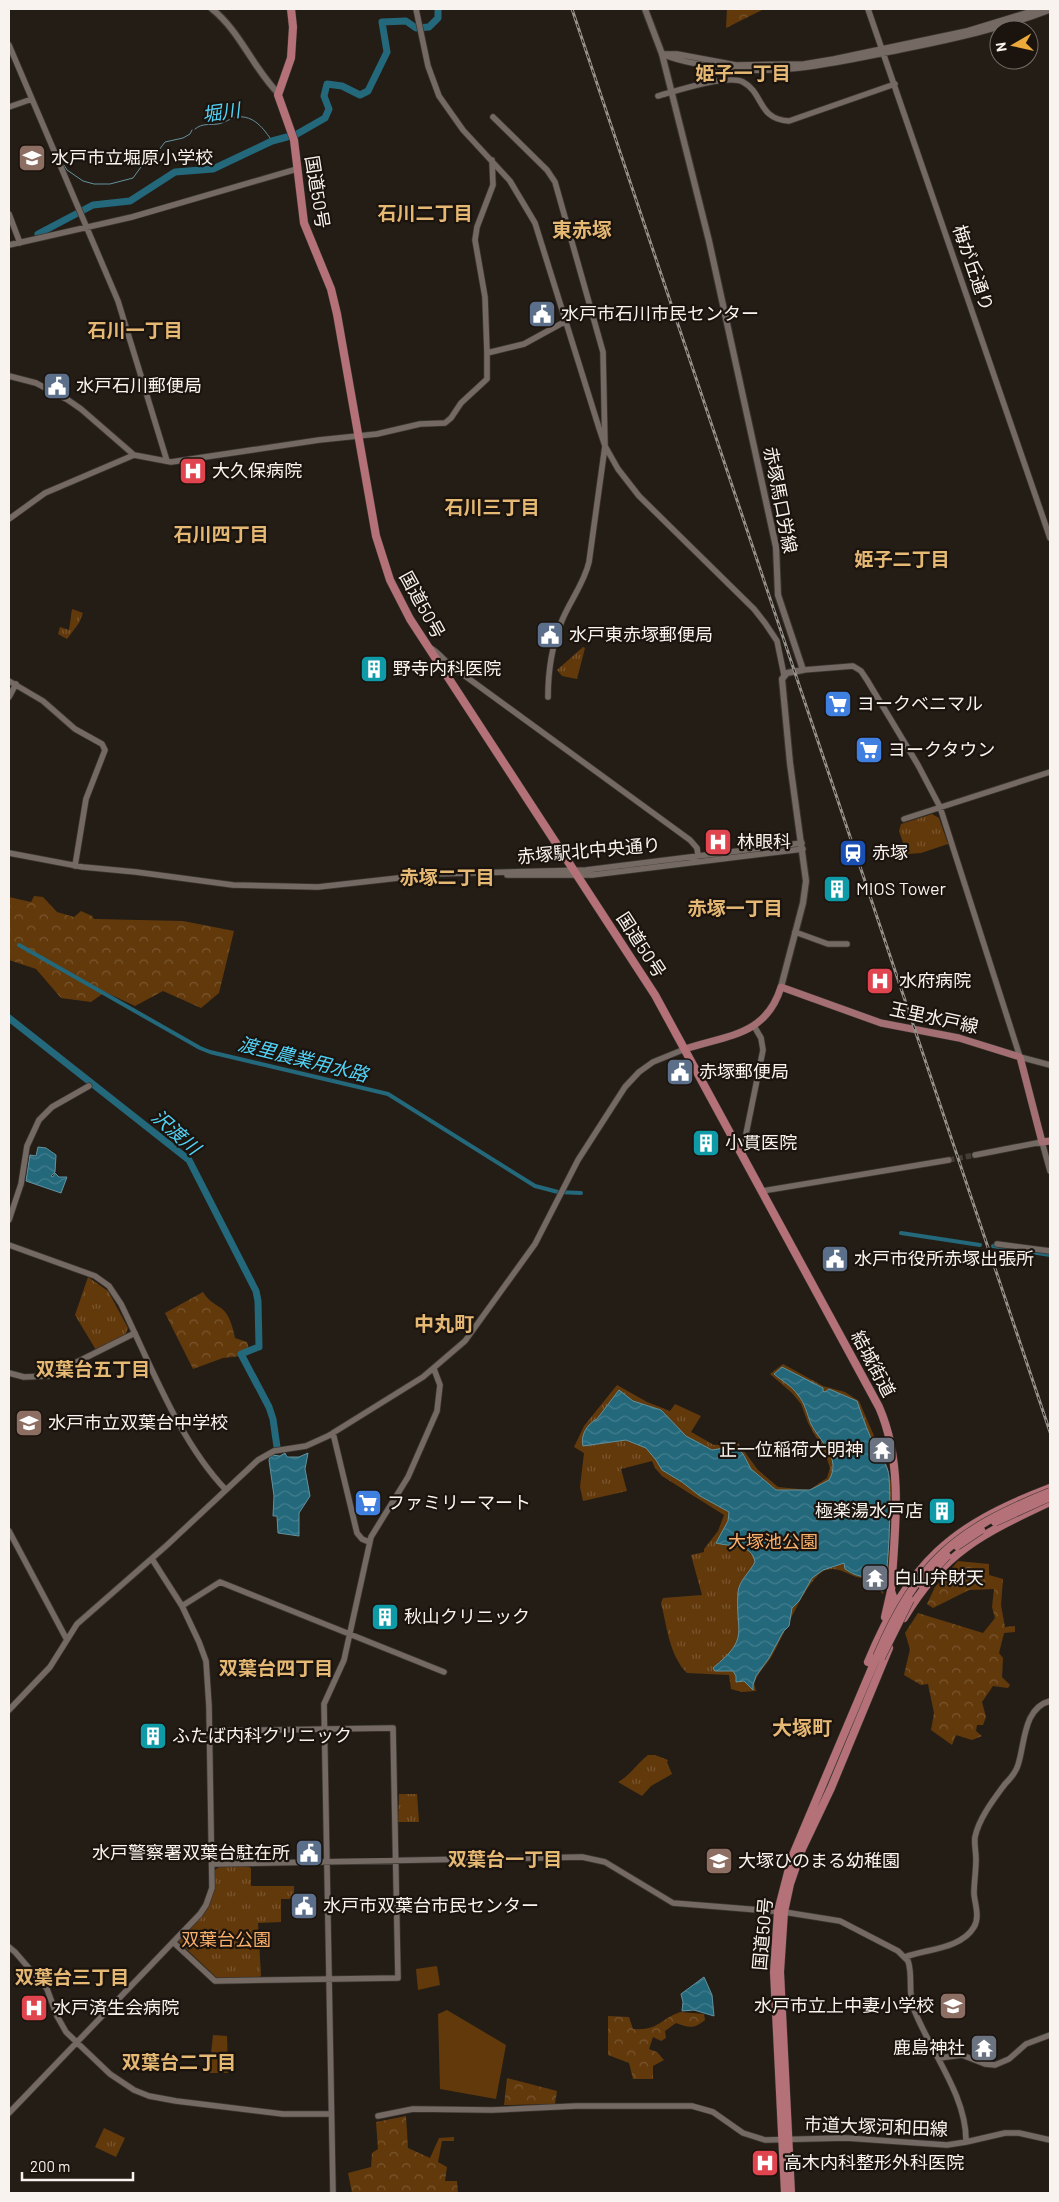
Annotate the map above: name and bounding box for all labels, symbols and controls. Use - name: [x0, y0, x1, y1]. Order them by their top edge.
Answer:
- north arrow: [989, 20, 1039, 70]
- text: N: [992, 41, 1010, 53]
- district label: 姫子一丁目: [695, 61, 791, 84]
- water label: 堀川: [201, 97, 243, 126]
- school or university icon: 水戸市立堀原小学校: [17, 143, 47, 173]
- place label: 水戸市立堀原小学校: [51, 146, 213, 168]
- street label: 国道50号: [301, 154, 335, 230]
- district label: 石川二丁目: [377, 201, 473, 224]
- district label: 東赤塚: [552, 217, 612, 241]
- street label: 梅が丘通り: [949, 222, 999, 314]
- public building icon: 水戸市石川市民センター: [527, 299, 557, 329]
- place label: 水戸市石川市民センター: [561, 302, 759, 324]
- district label: 石川一丁目: [87, 318, 183, 341]
- public building icon: 水戸石川郵便局: [42, 371, 72, 401]
- place label: 水戸石川郵便局: [76, 374, 202, 396]
- street label: 赤塚馬口労線: [760, 445, 802, 555]
- hospital icon: 大久保病院: [178, 456, 208, 486]
- place label: 大久保病院: [212, 459, 302, 481]
- district label: 石川三丁目: [444, 495, 540, 518]
- district label: 石川四丁目: [173, 522, 269, 545]
- district label: 姫子二丁目: [854, 547, 950, 570]
- street label: 国道50号: [395, 567, 450, 642]
- public building icon: 水戸東赤塚郵便局: [535, 620, 565, 650]
- place label: 水戸東赤塚郵便局: [569, 623, 713, 645]
- building icon: 野寺内科医院: [359, 654, 389, 684]
- place label: 野寺内科医院: [393, 657, 501, 679]
- supermarket icon: ヨークベニマル: [823, 689, 853, 719]
- place label: ヨークベニマル: [857, 692, 983, 714]
- supermarket icon: ヨークタウン: [854, 735, 884, 765]
- place label: ヨークタウン: [888, 738, 995, 760]
- hospital icon: 林眼科: [703, 827, 733, 857]
- place label: 林眼科: [737, 830, 791, 852]
- street label: 赤塚駅北中央通り: [516, 833, 662, 867]
- station icon: 赤塚: [838, 838, 868, 868]
- place label: 赤塚: [872, 841, 908, 863]
- district label: 赤塚二丁目: [399, 865, 495, 888]
- building icon: MIOS Tower: [822, 874, 852, 904]
- place label: MIOS Tower: [856, 877, 947, 899]
- district label: 赤塚一丁目: [687, 896, 783, 919]
- street label: 国道50号: [613, 908, 671, 981]
- hospital icon: 水府病院: [865, 966, 895, 996]
- place label: 水府病院: [899, 969, 971, 991]
- street label: 玉里水戸線: [888, 997, 981, 1037]
- water label: 渡里農業用水路: [236, 1031, 372, 1086]
- public building icon: 赤塚郵便局: [665, 1057, 695, 1087]
- place label: 赤塚郵便局: [699, 1060, 789, 1082]
- water label: 沢渡川: [147, 1104, 207, 1160]
- building icon: 小貫医院: [691, 1128, 721, 1158]
- place label: 小貫医院: [725, 1131, 797, 1153]
- public building icon: 水戸市役所赤塚出張所: [820, 1244, 850, 1274]
- place label: 水戸市役所赤塚出張所: [854, 1247, 1034, 1269]
- district label: 中丸町: [414, 1311, 474, 1335]
- street label: 結城街道: [847, 1327, 900, 1400]
- district label: 双葉台五丁目: [36, 1357, 150, 1380]
- school or university icon: 水戸市立双葉台中学校: [14, 1408, 44, 1438]
- place label: 水戸市立双葉台中学校: [48, 1411, 228, 1433]
- temple icon: 正一位稲荷大明神: [867, 1435, 897, 1465]
- place label: 正一位稲荷大明神: [719, 1438, 863, 1460]
- supermarket icon: ファミリーマート: [353, 1488, 383, 1518]
- place label: ファミリーマート: [387, 1491, 531, 1513]
- building icon: 極楽湯水戸店: [927, 1496, 957, 1526]
- place label: 極楽湯水戸店: [815, 1499, 923, 1521]
- park label: 大塚池公園: [728, 1530, 818, 1552]
- temple icon: 白山弁財天: [860, 1563, 890, 1593]
- place label: 白山弁財天: [894, 1566, 984, 1588]
- building icon: 秋山クリニック: [370, 1602, 400, 1632]
- place label: 秋山クリニック: [404, 1605, 530, 1627]
- district label: 双葉台四丁目: [219, 1656, 333, 1679]
- district label: 大塚町: [772, 1715, 832, 1739]
- building icon: ふたば内科クリニック: [138, 1721, 168, 1751]
- place label: ふたば内科クリニック: [172, 1724, 352, 1746]
- public building icon: 水戸警察署双葉台駐在所: [294, 1838, 324, 1868]
- place label: 水戸警察署双葉台駐在所: [92, 1841, 290, 1863]
- school or university icon: 大塚ひのまる幼稚園: [704, 1846, 734, 1876]
- district label: 双葉台一丁目: [448, 1847, 562, 1870]
- place label: 大塚ひのまる幼稚園: [738, 1849, 900, 1871]
- public building icon: 水戸市双葉台市民センター: [289, 1891, 319, 1921]
- place label: 水戸市双葉台市民センター: [323, 1894, 539, 1916]
- street label: 国道50号: [748, 1896, 776, 1971]
- park label: 双葉台公園: [181, 1928, 271, 1950]
- district label: 双葉台三丁目: [15, 1965, 129, 1988]
- school or university icon: 水戸市立上中妻小学校: [938, 1991, 968, 2021]
- hospital icon: 水戸済生会病院: [19, 1993, 49, 2023]
- place label: 水戸市立上中妻小学校: [754, 1994, 934, 2016]
- place label: 水戸済生会病院: [53, 1996, 179, 2018]
- temple icon: 鹿島神社: [969, 2033, 999, 2063]
- place label: 鹿島神社: [893, 2036, 965, 2058]
- district label: 双葉台二丁目: [122, 2050, 236, 2073]
- street label: 市道大塚河和田線: [804, 2112, 948, 2140]
- hospital icon: 高木内科整形外科医院: [750, 2148, 780, 2178]
- scale bar: [22, 2150, 134, 2182]
- place label: 高木内科整形外科医院: [784, 2151, 964, 2173]
- text: 200 m: [30, 2157, 70, 2175]

